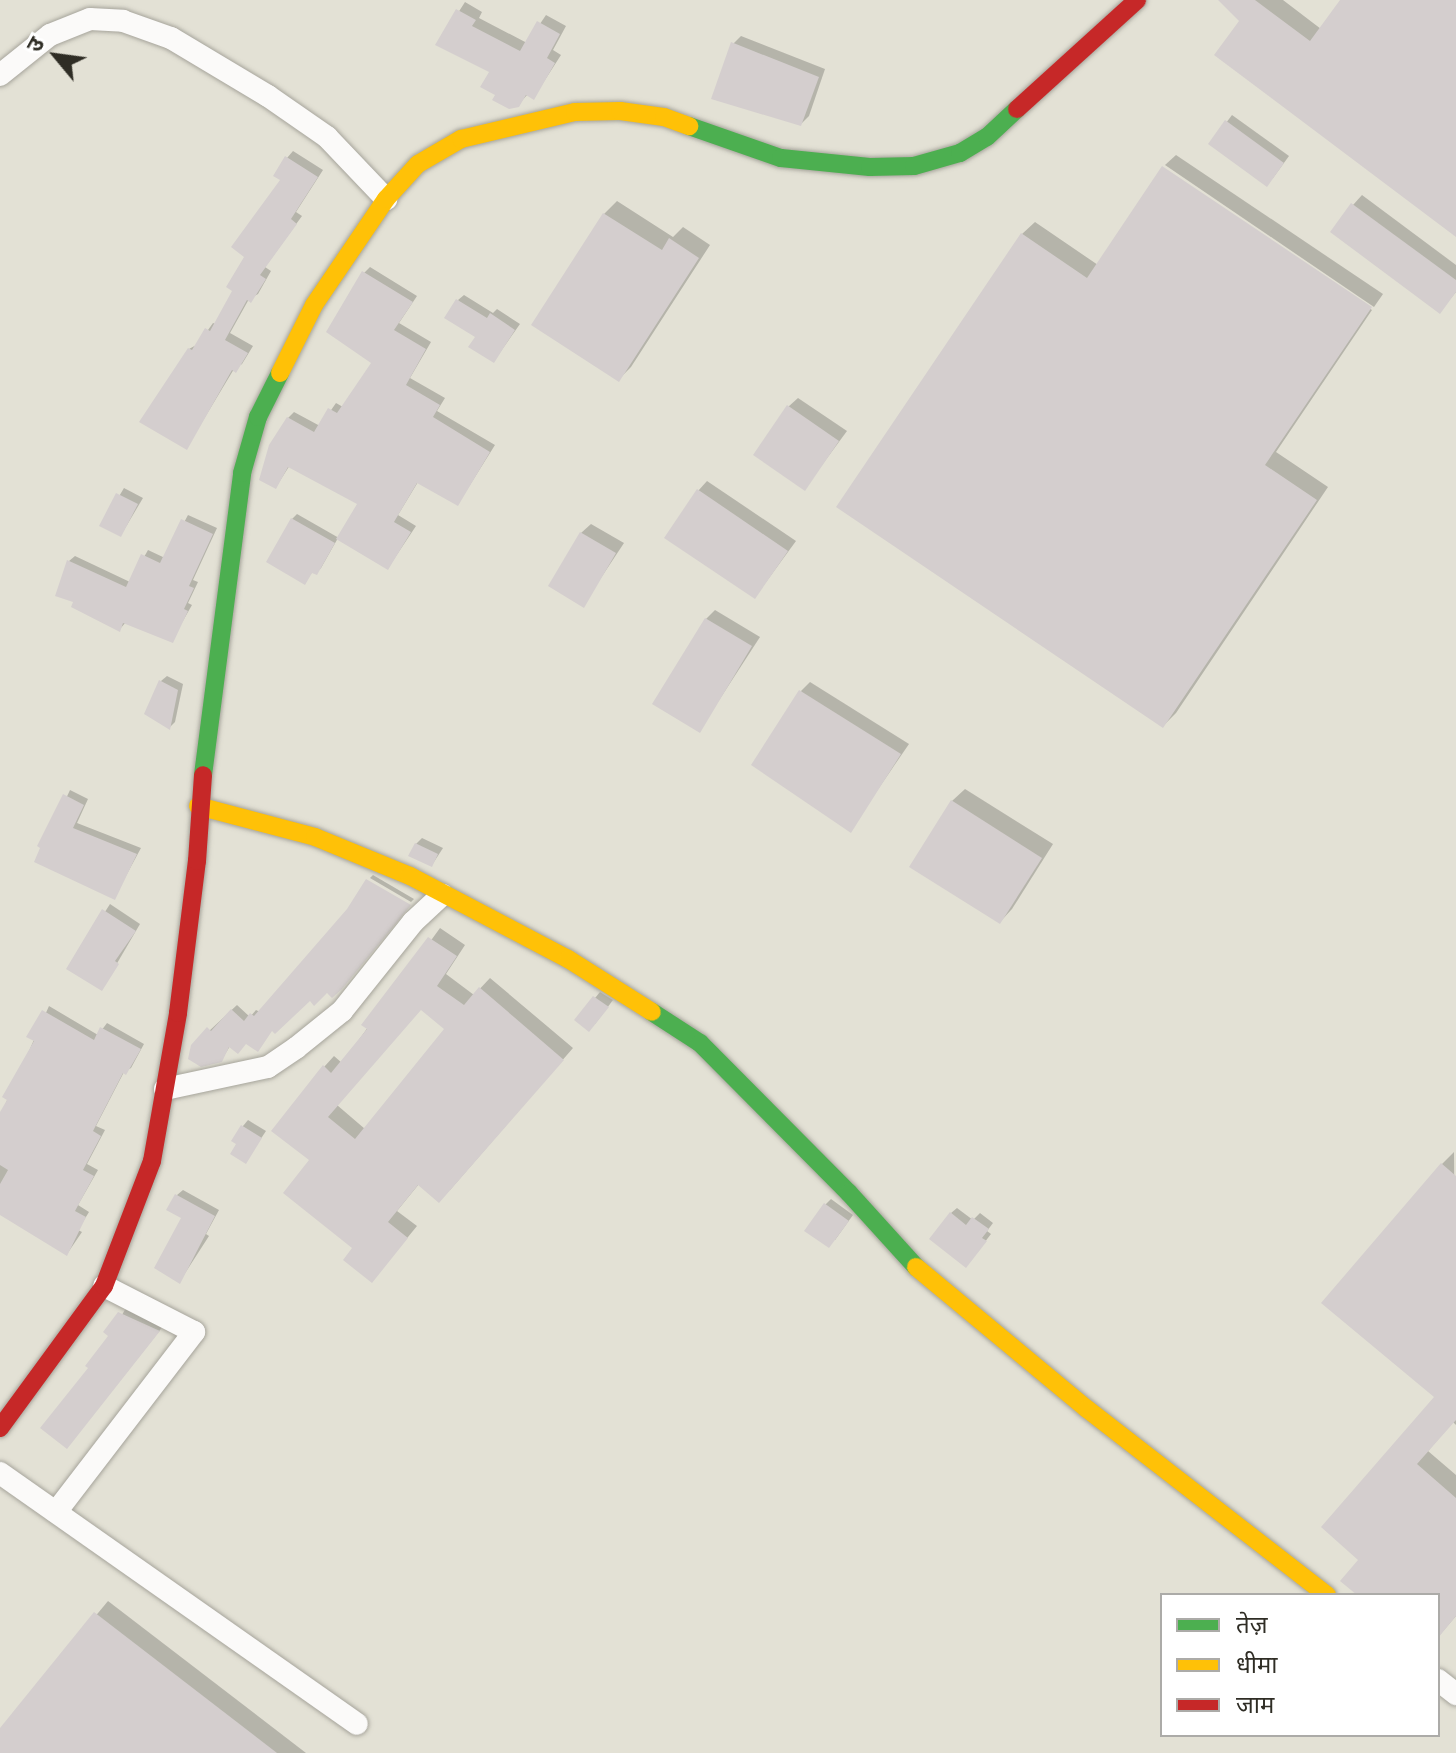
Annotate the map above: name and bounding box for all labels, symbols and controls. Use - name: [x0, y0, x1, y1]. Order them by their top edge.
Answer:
- north arrow: [16, 16, 96, 96]
- text: उ: [19, 31, 50, 57]
- legend: [1160, 1593, 1440, 1737]
- text: तेज़: [1236, 1608, 1268, 1640]
- text: धीमा: [1236, 1648, 1278, 1680]
- text: जाम: [1236, 1688, 1274, 1720]

